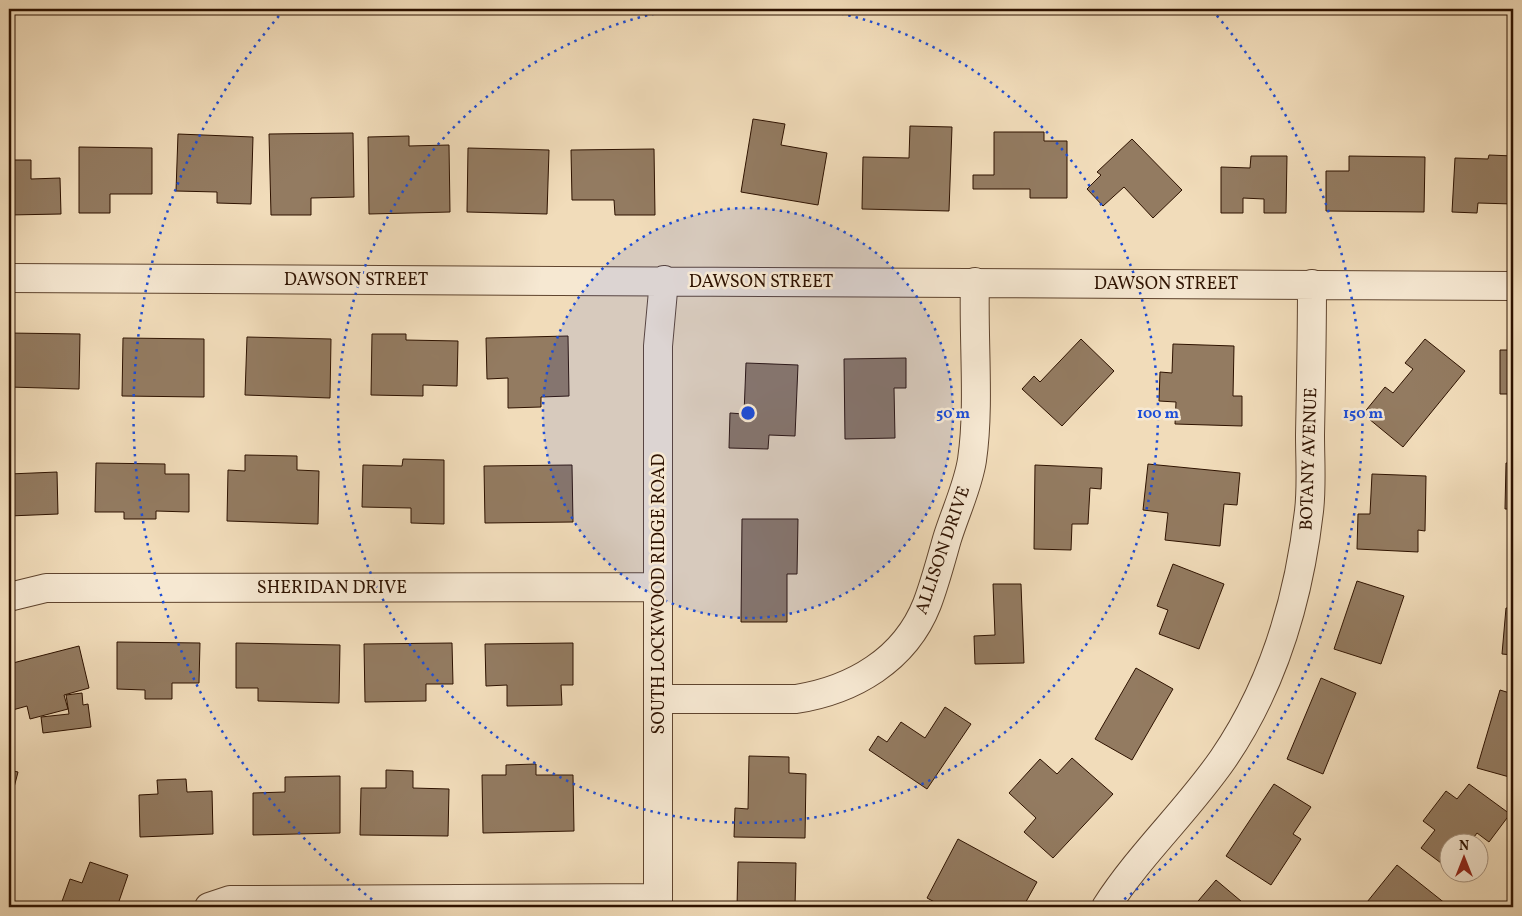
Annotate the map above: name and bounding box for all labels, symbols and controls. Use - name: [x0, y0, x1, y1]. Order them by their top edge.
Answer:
- street label: DAWSON STREET: [284, 268, 429, 293]
- street label: DAWSON STREET: [689, 270, 834, 295]
- street label: DAWSON STREET: [1094, 272, 1239, 297]
- street label: BOTANY AVENUE: [1295, 387, 1324, 531]
- centre of rings: [739, 404, 757, 422]
- text: 50 m: [936, 404, 970, 425]
- text: 100 m: [1137, 404, 1180, 425]
- text: 150 m: [1343, 404, 1383, 425]
- street label: SOUTH LOCKWOOD RIDGE ROAD: [647, 454, 672, 734]
- street label: ALLISON DRIVE: [910, 483, 977, 618]
- street label: SHERIDAN DRIVE: [257, 576, 407, 601]
- north arrow: [1440, 834, 1490, 884]
- text: N: [1459, 837, 1469, 856]

